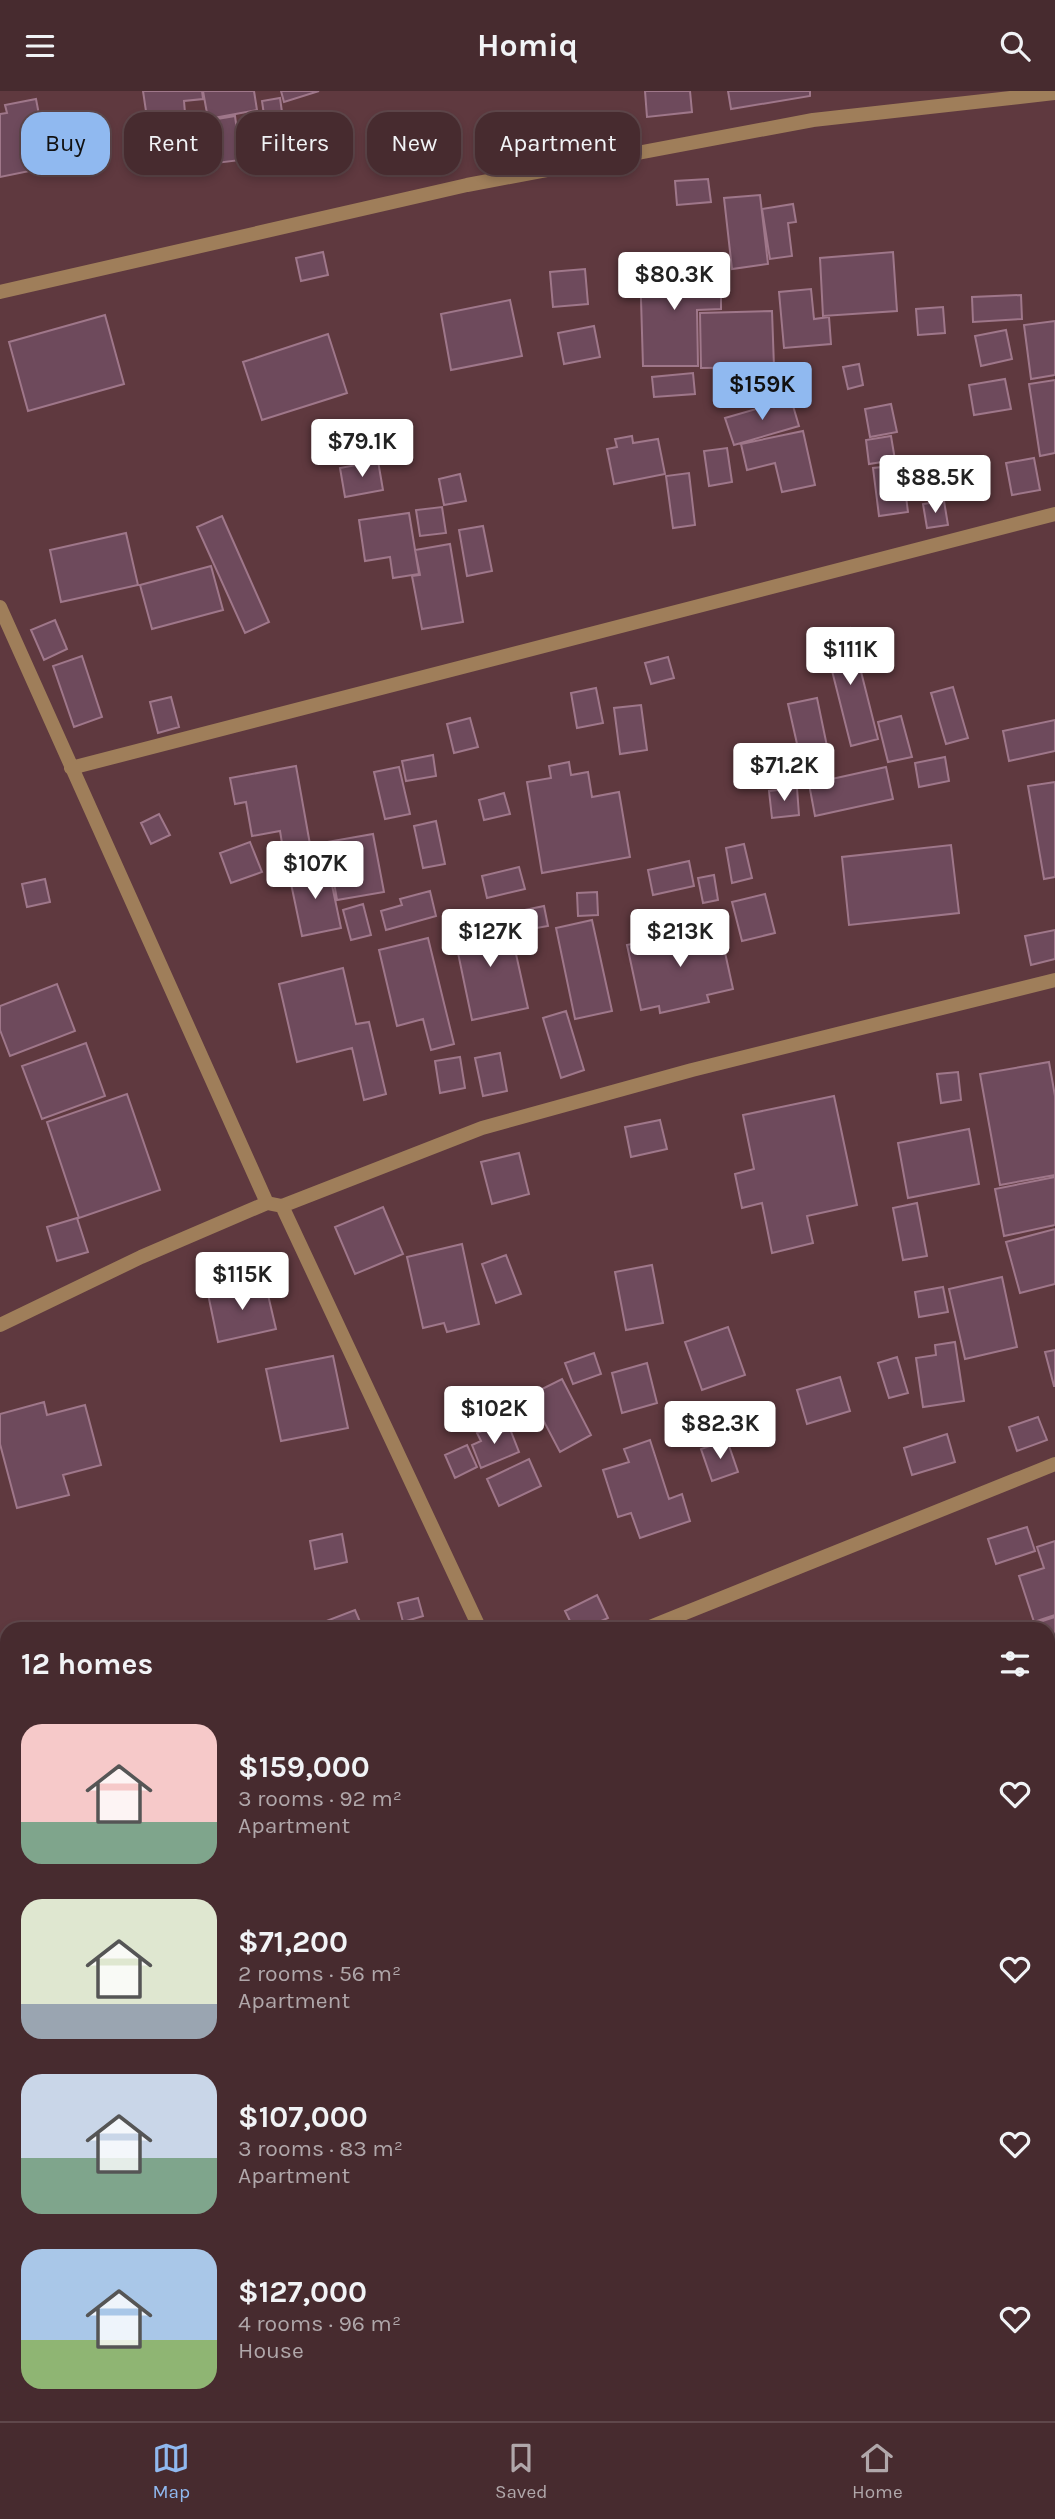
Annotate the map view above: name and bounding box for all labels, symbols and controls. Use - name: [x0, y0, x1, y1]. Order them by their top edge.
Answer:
- icon: menu: [21, 27, 59, 65]
- text: Homiq: [477, 27, 578, 64]
- icon: search: [996, 27, 1034, 65]
- chip: Buy: [21, 112, 110, 175]
- chip: Rent: [124, 112, 222, 175]
- chip: Filters: [236, 112, 353, 175]
- chip: New: [367, 112, 461, 175]
- chip: Apartment: [475, 112, 640, 175]
- pin: $80.3K: [617, 253, 731, 312]
- text: $80.3K: [634, 261, 714, 288]
- pin: $159K: [713, 363, 811, 422]
- text: $159K: [729, 371, 795, 398]
- pin: $79.1K: [305, 419, 419, 479]
- text: $79.1K: [327, 428, 397, 455]
- pin: $88.5K: [878, 455, 992, 515]
- text: $88.5K: [896, 464, 974, 491]
- pin: $111K: [801, 627, 899, 687]
- text: $111K: [822, 636, 878, 663]
- pin: $71.2K: [727, 743, 841, 803]
- text: $71.2K: [749, 752, 819, 779]
- pin: $107K: [266, 841, 364, 901]
- text: $107K: [282, 850, 348, 877]
- pin: $127K: [441, 909, 539, 969]
- pin: $213K: [631, 909, 729, 969]
- text: $127K: [458, 918, 522, 945]
- text: $213K: [646, 918, 714, 945]
- pin: $115K: [193, 1253, 291, 1312]
- text: $115K: [212, 1261, 272, 1288]
- pin: $102K: [445, 1387, 543, 1446]
- text: $102K: [460, 1395, 528, 1422]
- pin: $82.3K: [663, 1401, 777, 1461]
- text: $82.3K: [681, 1410, 759, 1437]
- icon: filters: [996, 1645, 1034, 1683]
- text: 12 homes: [21, 1646, 153, 1682]
- text: $159,000: [238, 1749, 370, 1785]
- icon: home: [77, 1752, 161, 1836]
- icon: heart: [996, 1775, 1034, 1813]
- text: 3 rooms · 92 m²: [238, 1785, 402, 1812]
- text: Apartment: [238, 1812, 350, 1839]
- text: $71,200: [238, 1924, 348, 1960]
- icon: home: [77, 1927, 161, 2011]
- icon: heart: [996, 1950, 1034, 1988]
- text: 2 rooms · 56 m²: [238, 1960, 401, 1987]
- text: Apartment: [238, 1987, 350, 2014]
- text: $107,000: [238, 2099, 368, 2135]
- icon: home: [77, 2102, 161, 2186]
- icon: heart: [996, 2125, 1034, 2163]
- text: 3 rooms · 83 m²: [238, 2135, 403, 2162]
- text: Apartment: [238, 2162, 350, 2189]
- text: $127,000: [238, 2274, 367, 2310]
- icon: home: [77, 2277, 161, 2361]
- icon: heart: [996, 2300, 1034, 2338]
- text: 4 rooms · 96 m²: [238, 2310, 401, 2337]
- text: House: [238, 2337, 304, 2364]
- tab: Map: [152, 2439, 190, 2503]
- tab: Saved: [495, 2439, 547, 2503]
- tab: Home: [852, 2439, 903, 2503]

